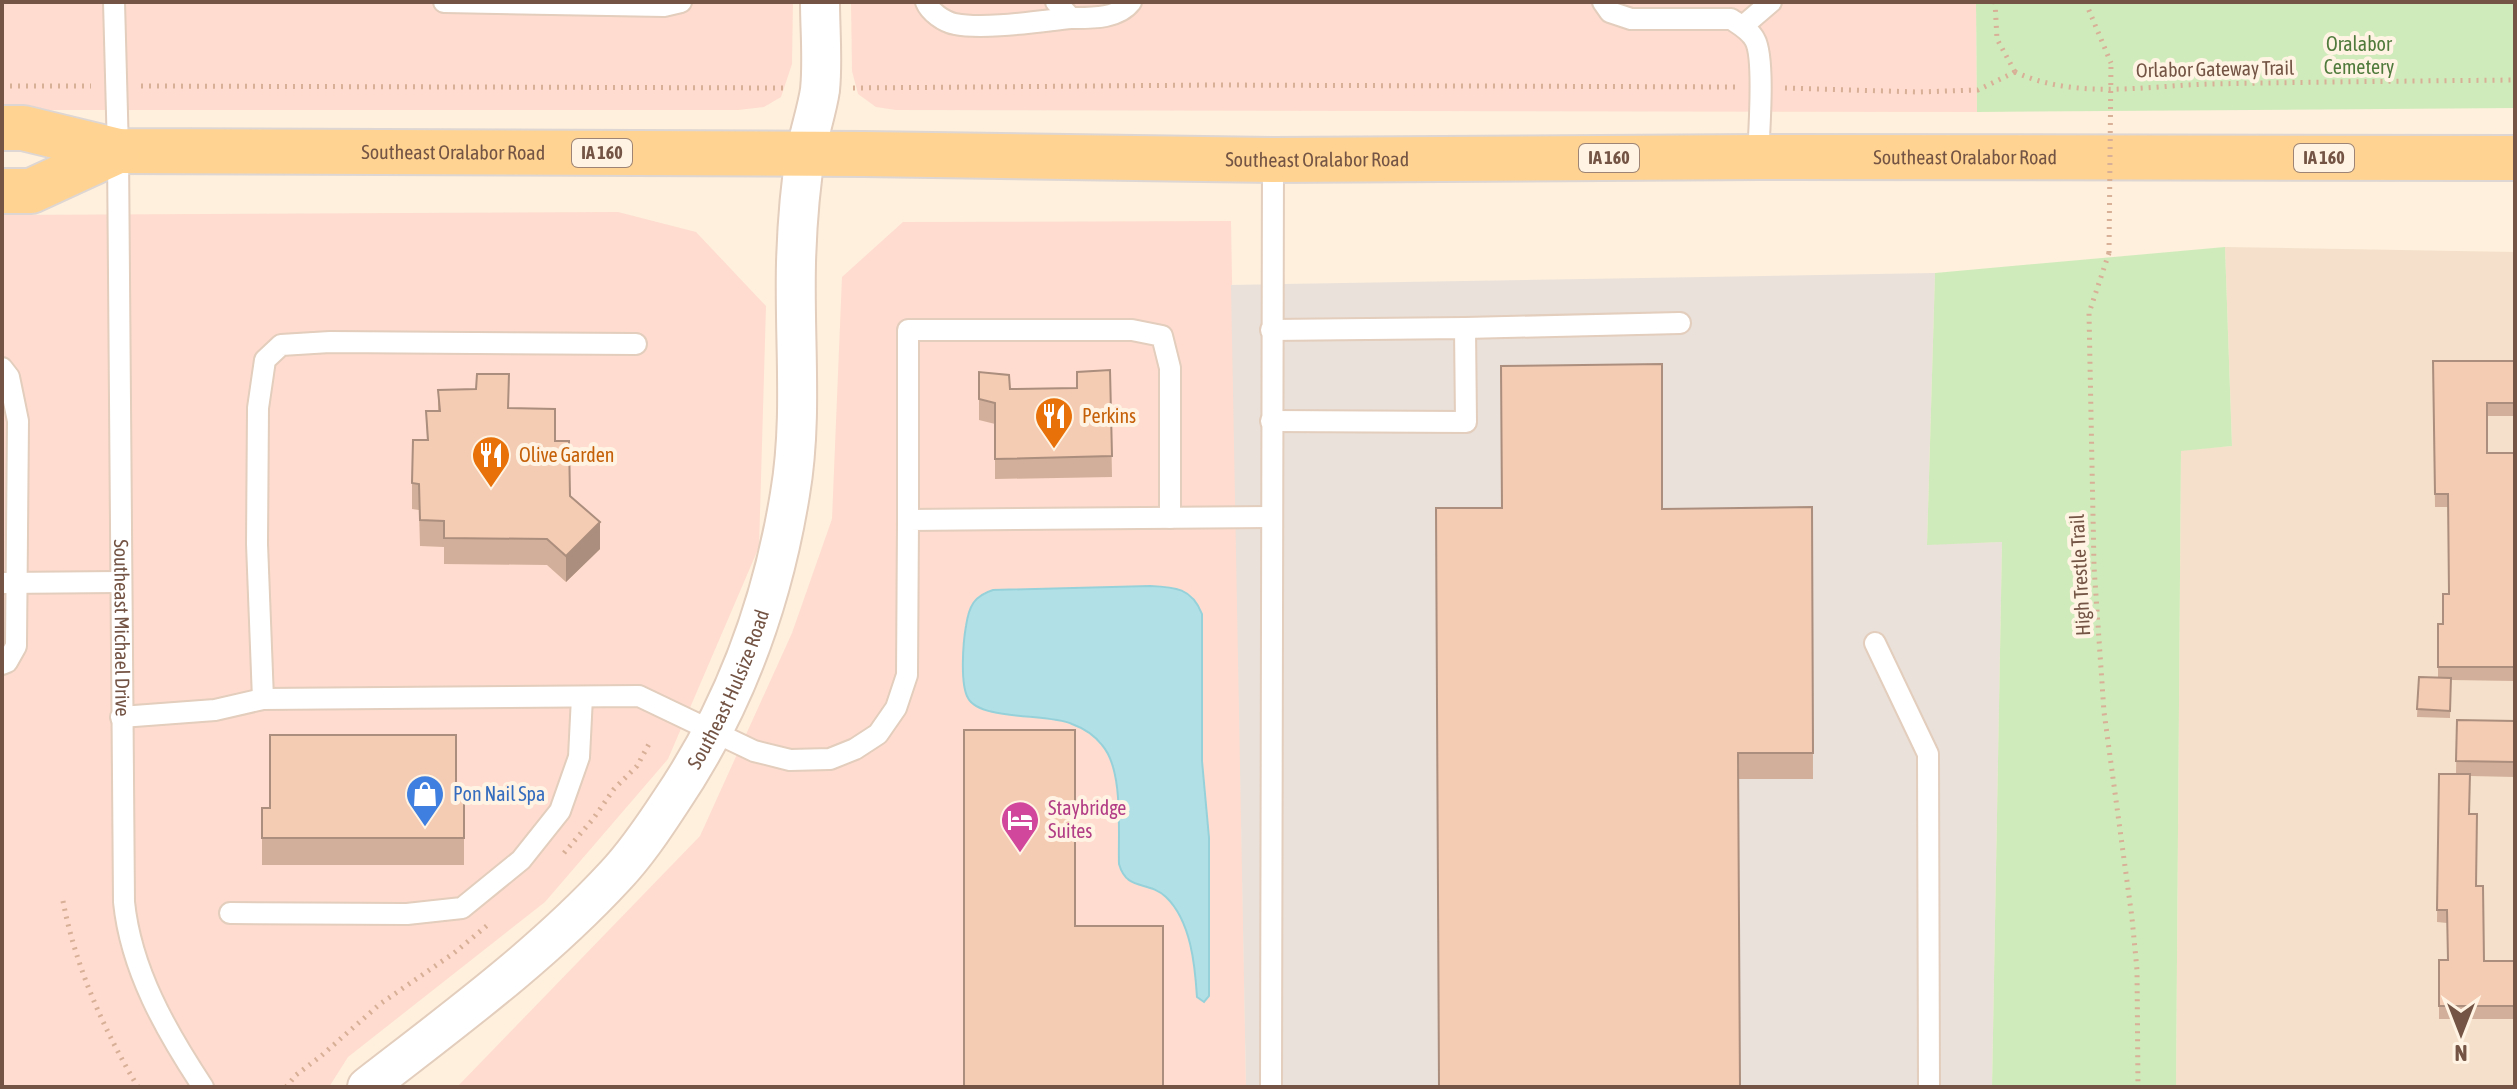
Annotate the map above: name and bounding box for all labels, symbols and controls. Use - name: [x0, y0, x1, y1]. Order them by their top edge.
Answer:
- park label: Oralabor Cemetery: [2324, 32, 2394, 78]
- street label: Orlabor Gateway Trail: [2136, 56, 2295, 81]
- road number: IA 160: [572, 139, 632, 167]
- street label: Southeast Oralabor Road: [361, 140, 545, 164]
- road number: IA 160: [1579, 144, 1639, 172]
- road number: IA 160: [2294, 144, 2354, 172]
- street label: Southeast Oralabor Road: [1873, 145, 2057, 168]
- street label: Southeast Oralabor Road: [1225, 147, 1409, 171]
- restaurant icon: Perkins: [1033, 395, 1075, 450]
- place label: Perkins: [1082, 404, 1136, 427]
- restaurant icon: Olive Garden: [470, 434, 512, 489]
- place label: Olive Garden: [519, 443, 615, 466]
- street label: High Trestle Trail: [2065, 513, 2094, 636]
- street label: Southeast Michael Drive: [110, 539, 135, 717]
- street label: Southeast Hulsize Road: [682, 607, 773, 773]
- shop icon: Pon Nail Spa: [404, 773, 446, 828]
- place label: Pon Nail Spa: [453, 782, 545, 805]
- place label: Staybridge Suites: [1048, 796, 1126, 842]
- hotel icon: Staybridge Suites: [999, 799, 1041, 854]
- north arrow: [2421, 993, 2501, 1073]
- text: N: [2455, 1040, 2467, 1066]

